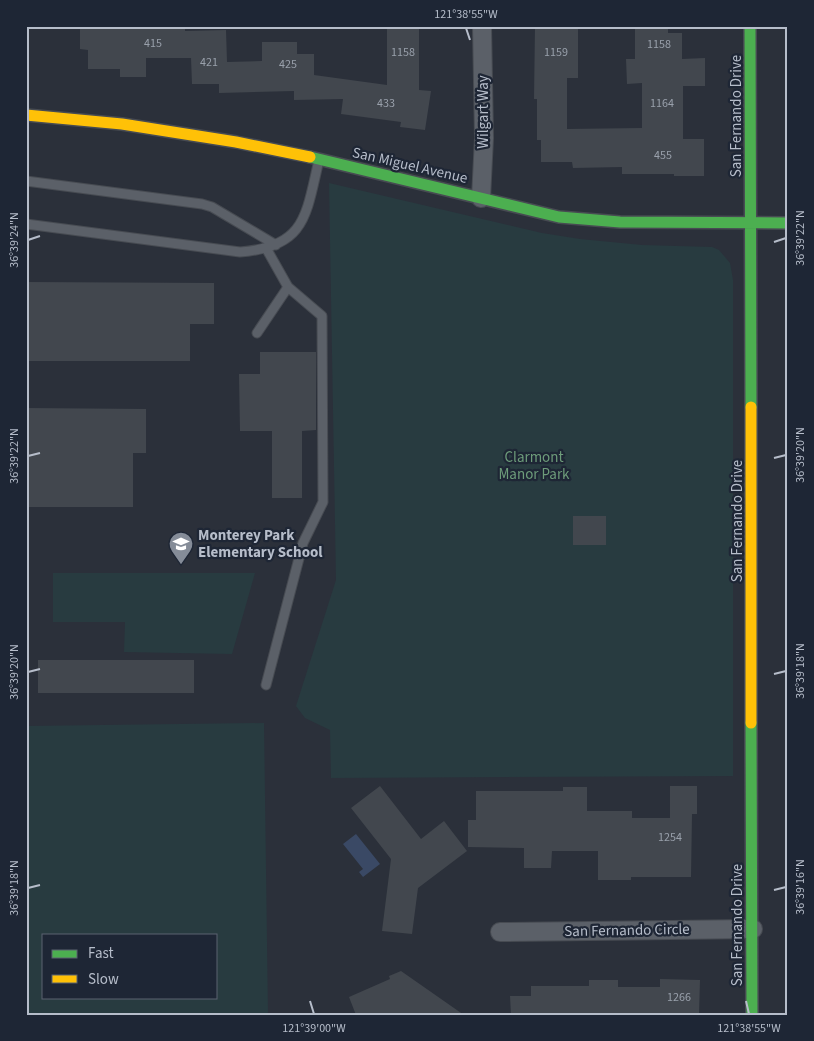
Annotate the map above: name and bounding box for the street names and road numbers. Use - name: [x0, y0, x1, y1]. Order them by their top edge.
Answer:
- street label: San Fernando Drive: [726, 55, 747, 177]
- street label: Wilgart Way: [473, 75, 494, 149]
- street label: San Miguel Avenue: [350, 142, 470, 189]
- street label: San Fernando Drive: [727, 460, 748, 582]
- street label: San Fernando Drive: [727, 864, 748, 986]
- street label: San Fernando Circle: [564, 919, 690, 942]

